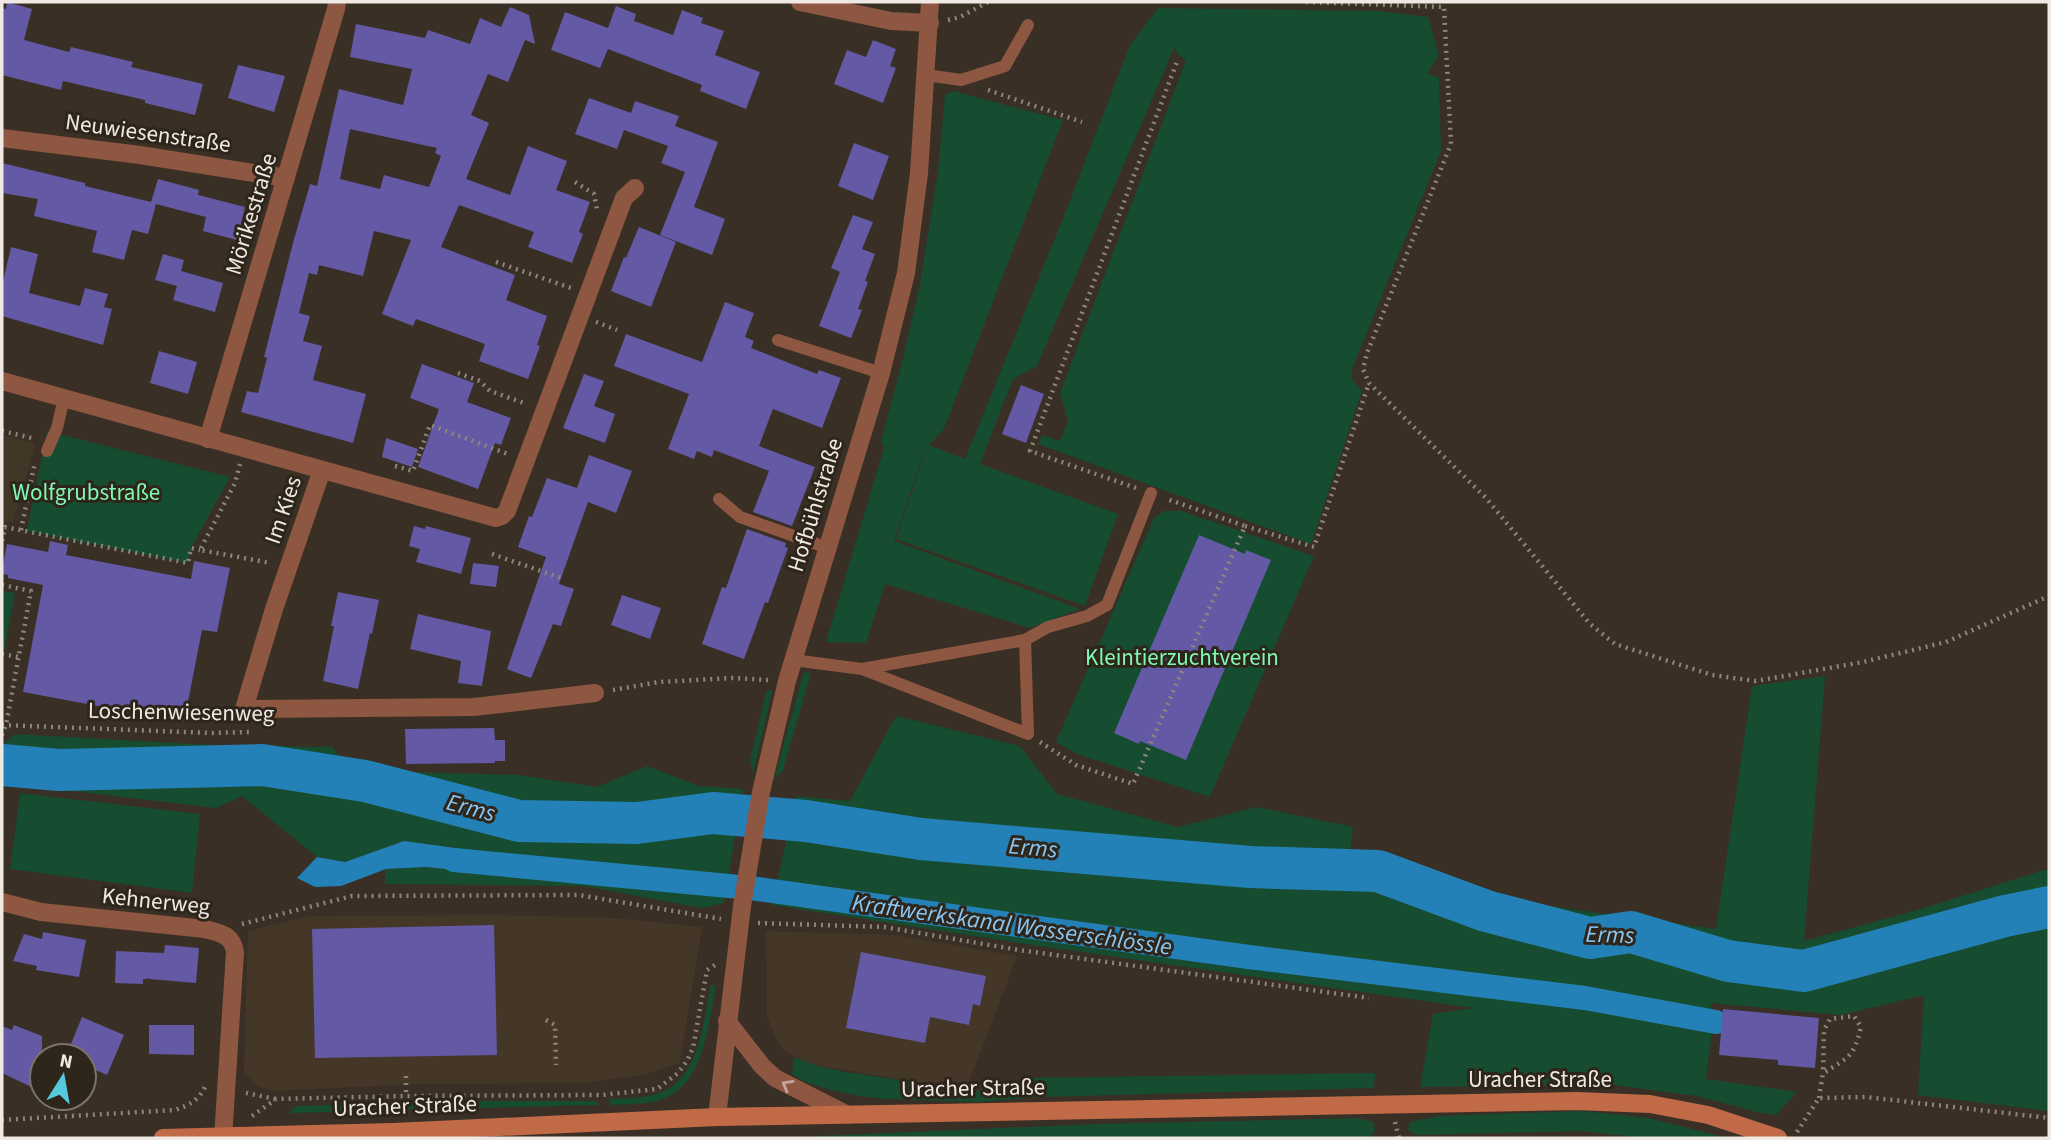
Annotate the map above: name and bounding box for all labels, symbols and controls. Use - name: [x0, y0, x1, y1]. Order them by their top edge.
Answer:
- street label: Neuwiesenstraße: [63, 105, 233, 161]
- street label: Mörikestraße: [217, 149, 285, 279]
- street label: Hofbühlstraße: [779, 434, 851, 576]
- street label: Im Kies: [256, 472, 310, 548]
- park label: Wolfgrubstraße: [12, 476, 160, 509]
- park label: Kleintierzuchtverein: [1085, 641, 1279, 674]
- street label: Loschenwiesenweg: [88, 694, 275, 730]
- water label: Erms: [443, 785, 500, 831]
- water label: Erms: [1007, 828, 1059, 868]
- street label: Kehnerweg: [100, 879, 212, 923]
- water label: Kraftwerkskanal Wasserschlössle: [850, 885, 1174, 965]
- water label: Erms: [1585, 917, 1635, 953]
- north arrow: [28, 1042, 98, 1112]
- text: N: [57, 1047, 75, 1076]
- street label: Uracher Straße: [1468, 1063, 1612, 1096]
- street label: Uracher Straße: [901, 1070, 1045, 1106]
- one-way arrow: [782, 1080, 795, 1093]
- street label: Uracher Straße: [332, 1087, 478, 1125]

